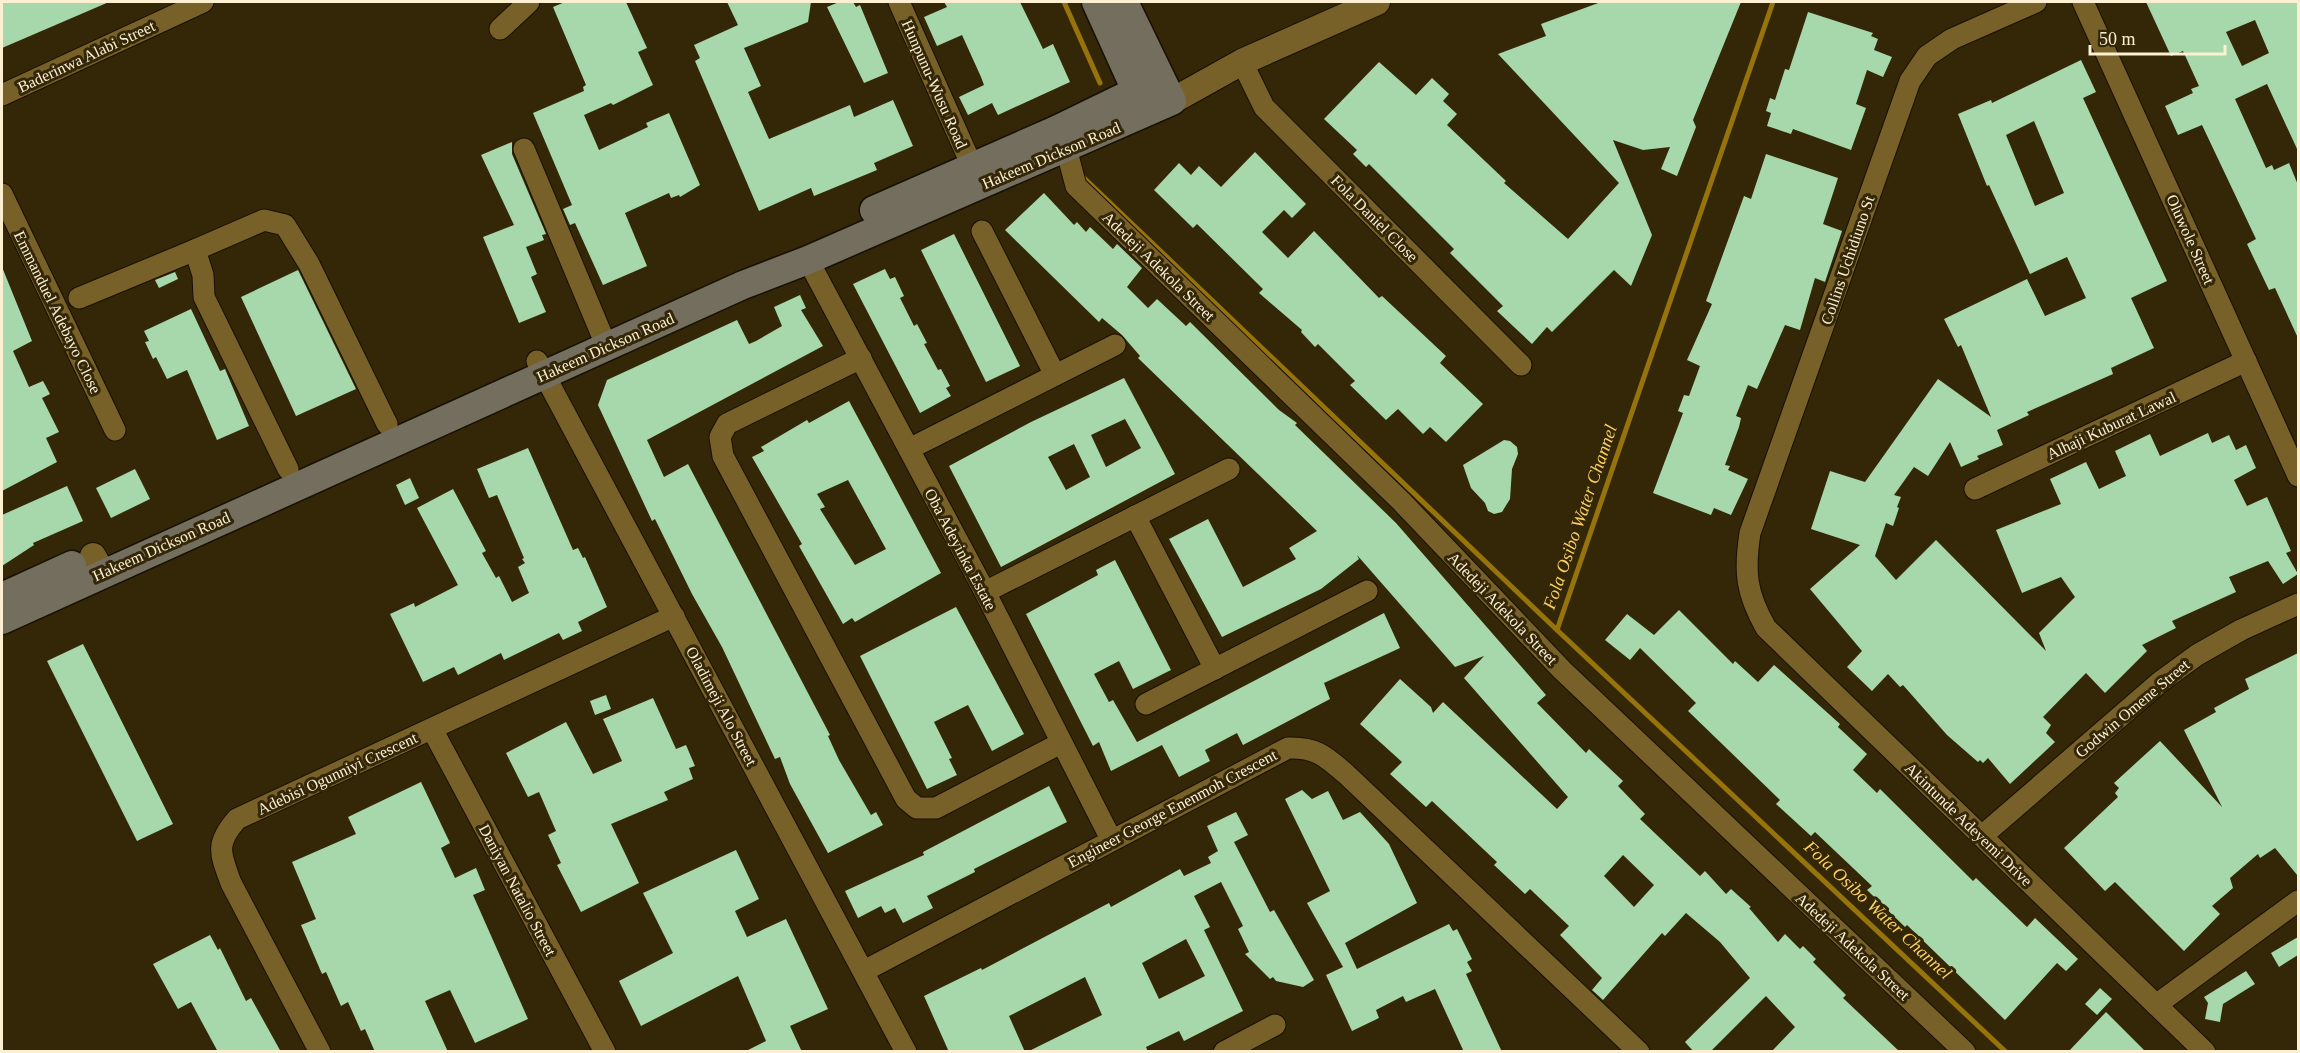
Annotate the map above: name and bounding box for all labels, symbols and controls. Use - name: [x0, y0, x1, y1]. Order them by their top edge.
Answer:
- street label: Baderinwa Alabi Street: [15, 17, 158, 96]
- street label: Hunpunu-Wusu Road: [898, 17, 971, 152]
- scale bar: [2090, 18, 2225, 56]
- text: 50 m: [2099, 29, 2136, 49]
- street label: Hakeem Dickson Road: [980, 119, 1123, 192]
- street label: Fola Daniel Close: [1328, 171, 1422, 265]
- street label: Oluwole Street: [2163, 192, 2218, 287]
- street label: Collins Uchidiuno St: [1817, 193, 1878, 327]
- street label: Adedeji Adekola Street: [1098, 208, 1219, 325]
- street label: Emmanduel Adebayo Close: [10, 228, 104, 397]
- street label: Hakeem Dickson Road: [534, 310, 676, 385]
- street label: Alhaji Kuburat Lawal: [2044, 388, 2179, 464]
- water label: Fola Osibo Water Channel: [1539, 422, 1621, 613]
- street label: Oba Adeyinka Estate: [920, 486, 1000, 613]
- street label: Hakeem Dickson Road: [90, 509, 232, 584]
- street label: Adedeji Adekola Street: [1444, 549, 1561, 669]
- street label: Oladimeji Alo Street: [682, 644, 760, 770]
- street label: Godwin Omene Street: [2072, 656, 2193, 761]
- street label: Adebisi Ogunniyi Crescent: [255, 729, 421, 819]
- street label: Engineer George Enenmoh Crescent: [1065, 746, 1280, 872]
- street label: Akintunde Adeyemi Drive: [1901, 759, 2036, 890]
- street label: Daniyan Natalio Street: [475, 822, 560, 960]
- water label: Fola Osibo Water Channel: [1800, 836, 1956, 983]
- street label: Adedeji Adekola Street: [1792, 889, 1913, 1005]

